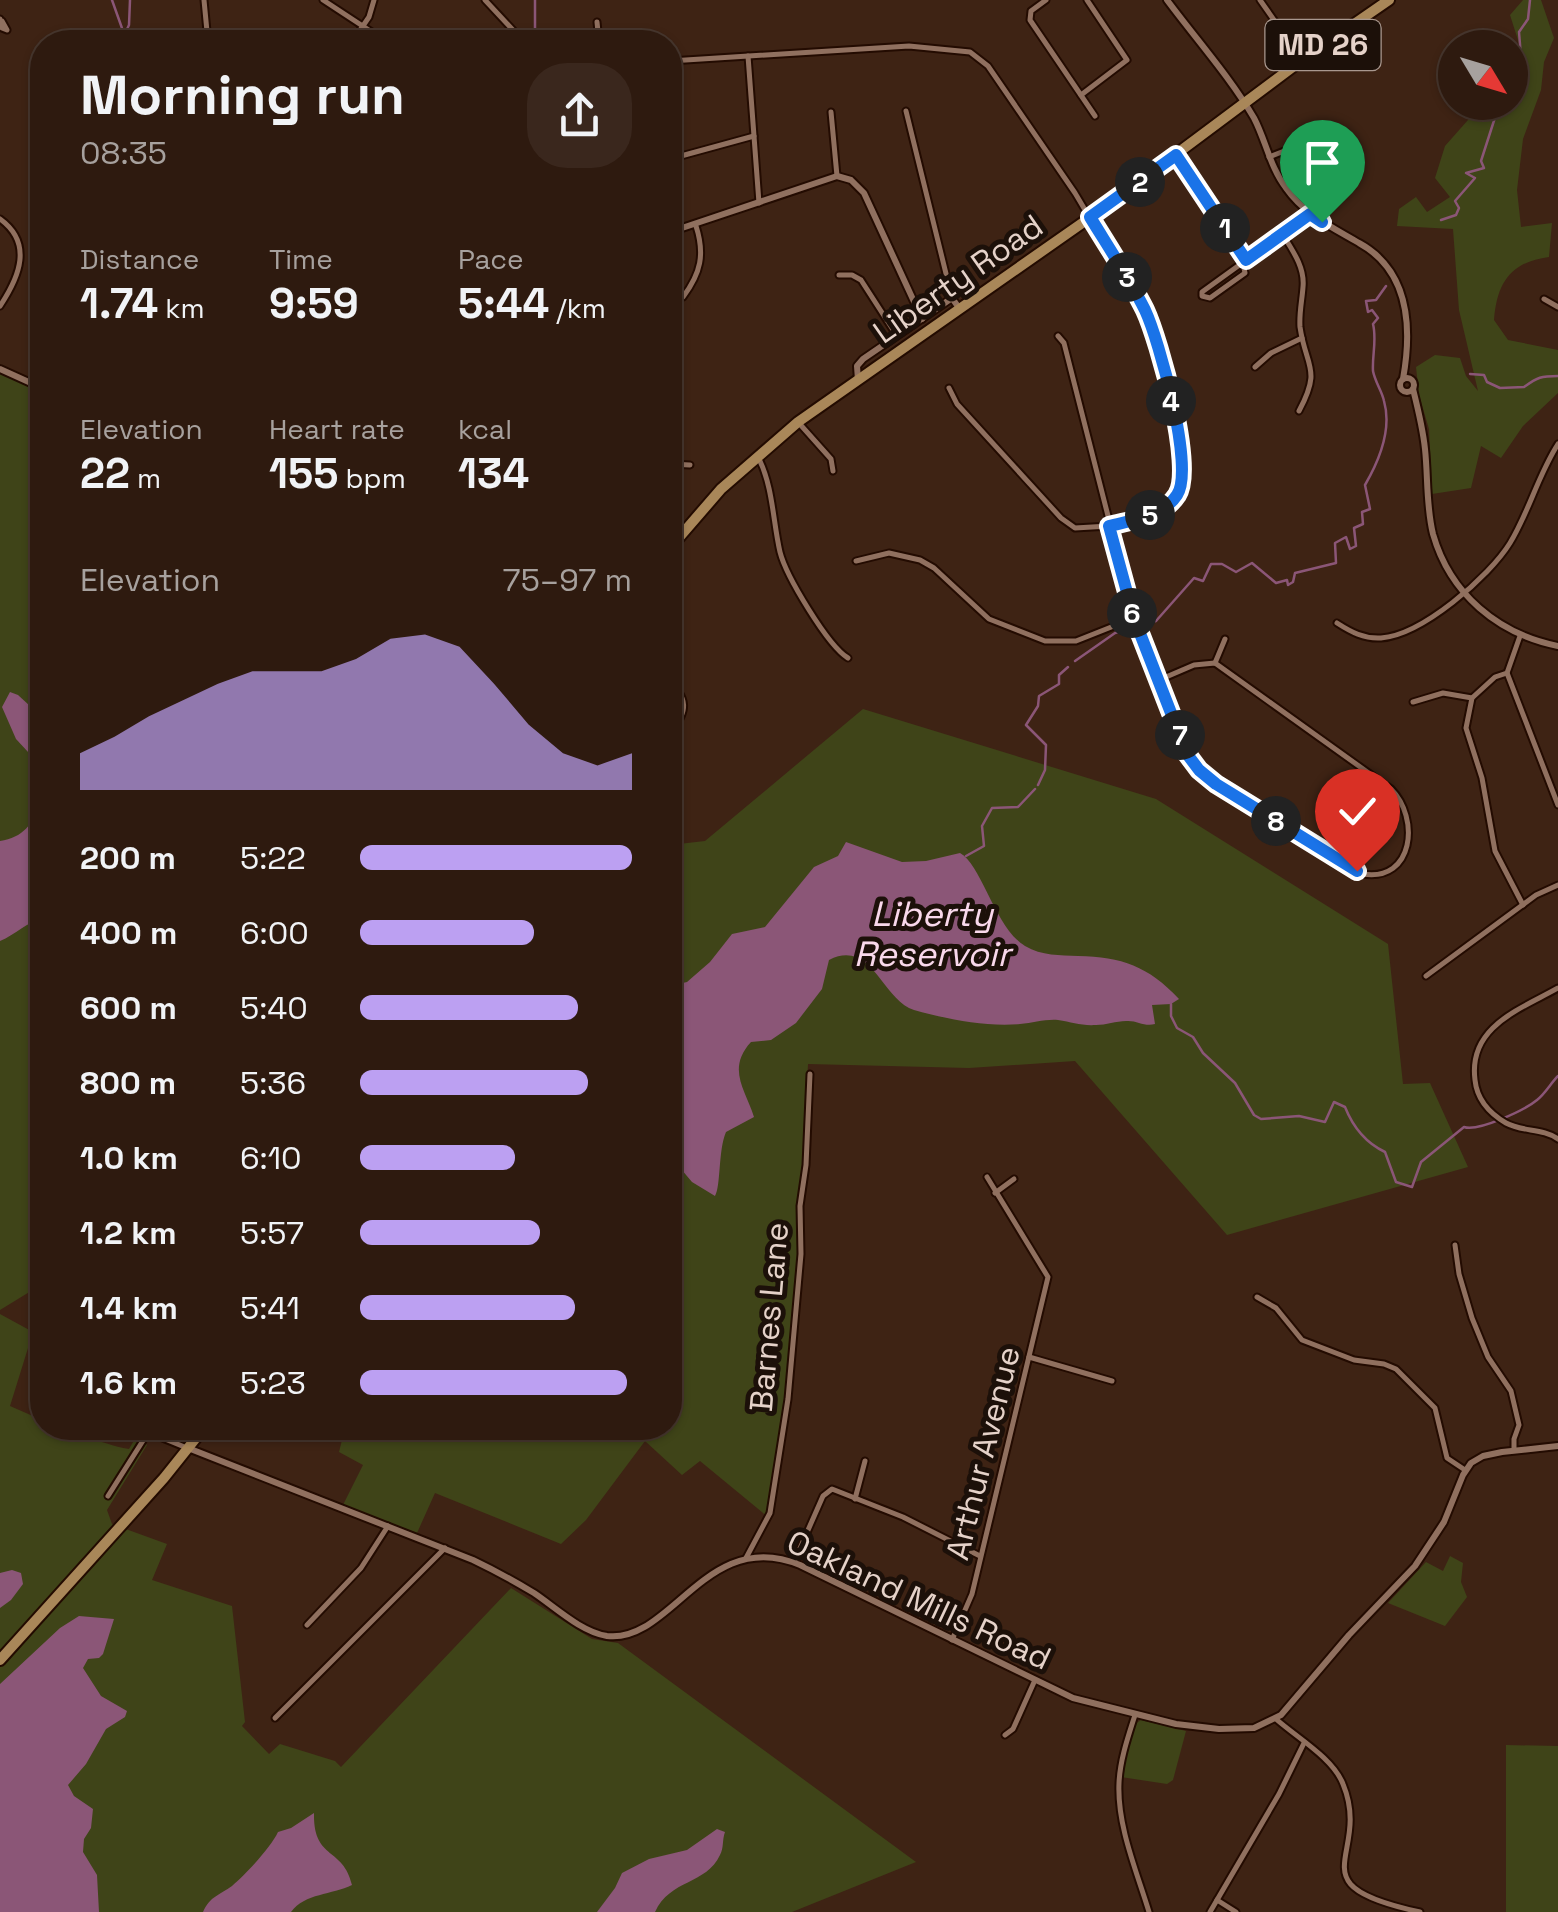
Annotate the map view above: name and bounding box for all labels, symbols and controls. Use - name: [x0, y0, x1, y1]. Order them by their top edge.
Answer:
- road number: MD 26: [1266, 20, 1380, 70]
- north arrow: [1438, 30, 1528, 120]
- map controls: [1438, 30, 1528, 120]
- text: Morning run: [80, 60, 405, 130]
- button: share: [527, 63, 632, 168]
- pin: [1280, 120, 1365, 223]
- text: 08:35: [80, 133, 167, 173]
- icon: arrive: [1295, 135, 1350, 190]
- pin: 2: [1115, 157, 1165, 207]
- text: 2: [1132, 164, 1148, 200]
- pin: 1: [1200, 203, 1250, 253]
- street label: Liberty Road: [865, 206, 1051, 352]
- text: 1: [1219, 210, 1231, 246]
- text: Distance: [80, 241, 199, 277]
- text: Time: [269, 241, 333, 277]
- text: Pace: [458, 241, 524, 277]
- pin: 3: [1102, 252, 1152, 302]
- text: 3: [1118, 259, 1136, 295]
- text: 1.74: [80, 277, 158, 330]
- text: 9:59: [269, 277, 359, 330]
- text: 5:44: [458, 277, 549, 330]
- text: km: [158, 290, 204, 326]
- text: /km: [549, 290, 606, 326]
- pin: 4: [1146, 376, 1196, 426]
- text: 4: [1162, 383, 1180, 419]
- text: Elevation: [80, 411, 203, 447]
- text: Heart rate: [269, 411, 405, 447]
- text: kcal: [458, 411, 512, 447]
- text: 22: [80, 447, 130, 500]
- text: 155: [269, 447, 338, 500]
- text: 134: [458, 447, 529, 500]
- text: m: [130, 460, 161, 496]
- text: bpm: [338, 460, 406, 496]
- pin: 5: [1125, 490, 1175, 540]
- text: 5: [1142, 497, 1158, 533]
- text: Elevation: [80, 560, 220, 600]
- text: 75–97 m: [503, 560, 632, 600]
- pin: 6: [1107, 588, 1157, 638]
- text: 6: [1123, 595, 1141, 631]
- pin: 7: [1155, 710, 1205, 760]
- text: 7: [1172, 717, 1188, 753]
- pin: [1315, 769, 1400, 872]
- icon: check: [1330, 784, 1385, 839]
- pin: 8: [1251, 796, 1301, 846]
- text: 8: [1268, 803, 1284, 839]
- text: 200 m: [80, 838, 176, 878]
- text: 5:22: [240, 838, 306, 878]
- water label: Liberty Reservoir: [854, 892, 1014, 976]
- text: 400 m: [80, 913, 177, 953]
- text: 6:00: [240, 913, 309, 953]
- text: 600 m: [80, 988, 177, 1028]
- text: 5:40: [240, 988, 308, 1028]
- text: 800 m: [80, 1063, 176, 1103]
- text: 5:36: [240, 1063, 306, 1103]
- text: 1.0 km: [80, 1138, 178, 1178]
- text: 6:10: [240, 1138, 302, 1178]
- text: 1.2 km: [80, 1213, 177, 1253]
- text: 5:57: [240, 1213, 304, 1253]
- street label: Barnes Lane: [741, 1221, 797, 1413]
- text: 1.4 km: [80, 1288, 178, 1328]
- text: 5:41: [240, 1288, 300, 1328]
- street label: Arthur Avenue: [937, 1342, 1029, 1564]
- text: 1.6 km: [80, 1363, 177, 1403]
- text: 5:23: [240, 1363, 306, 1403]
- street label: Oakland Mills Road: [781, 1521, 1057, 1679]

